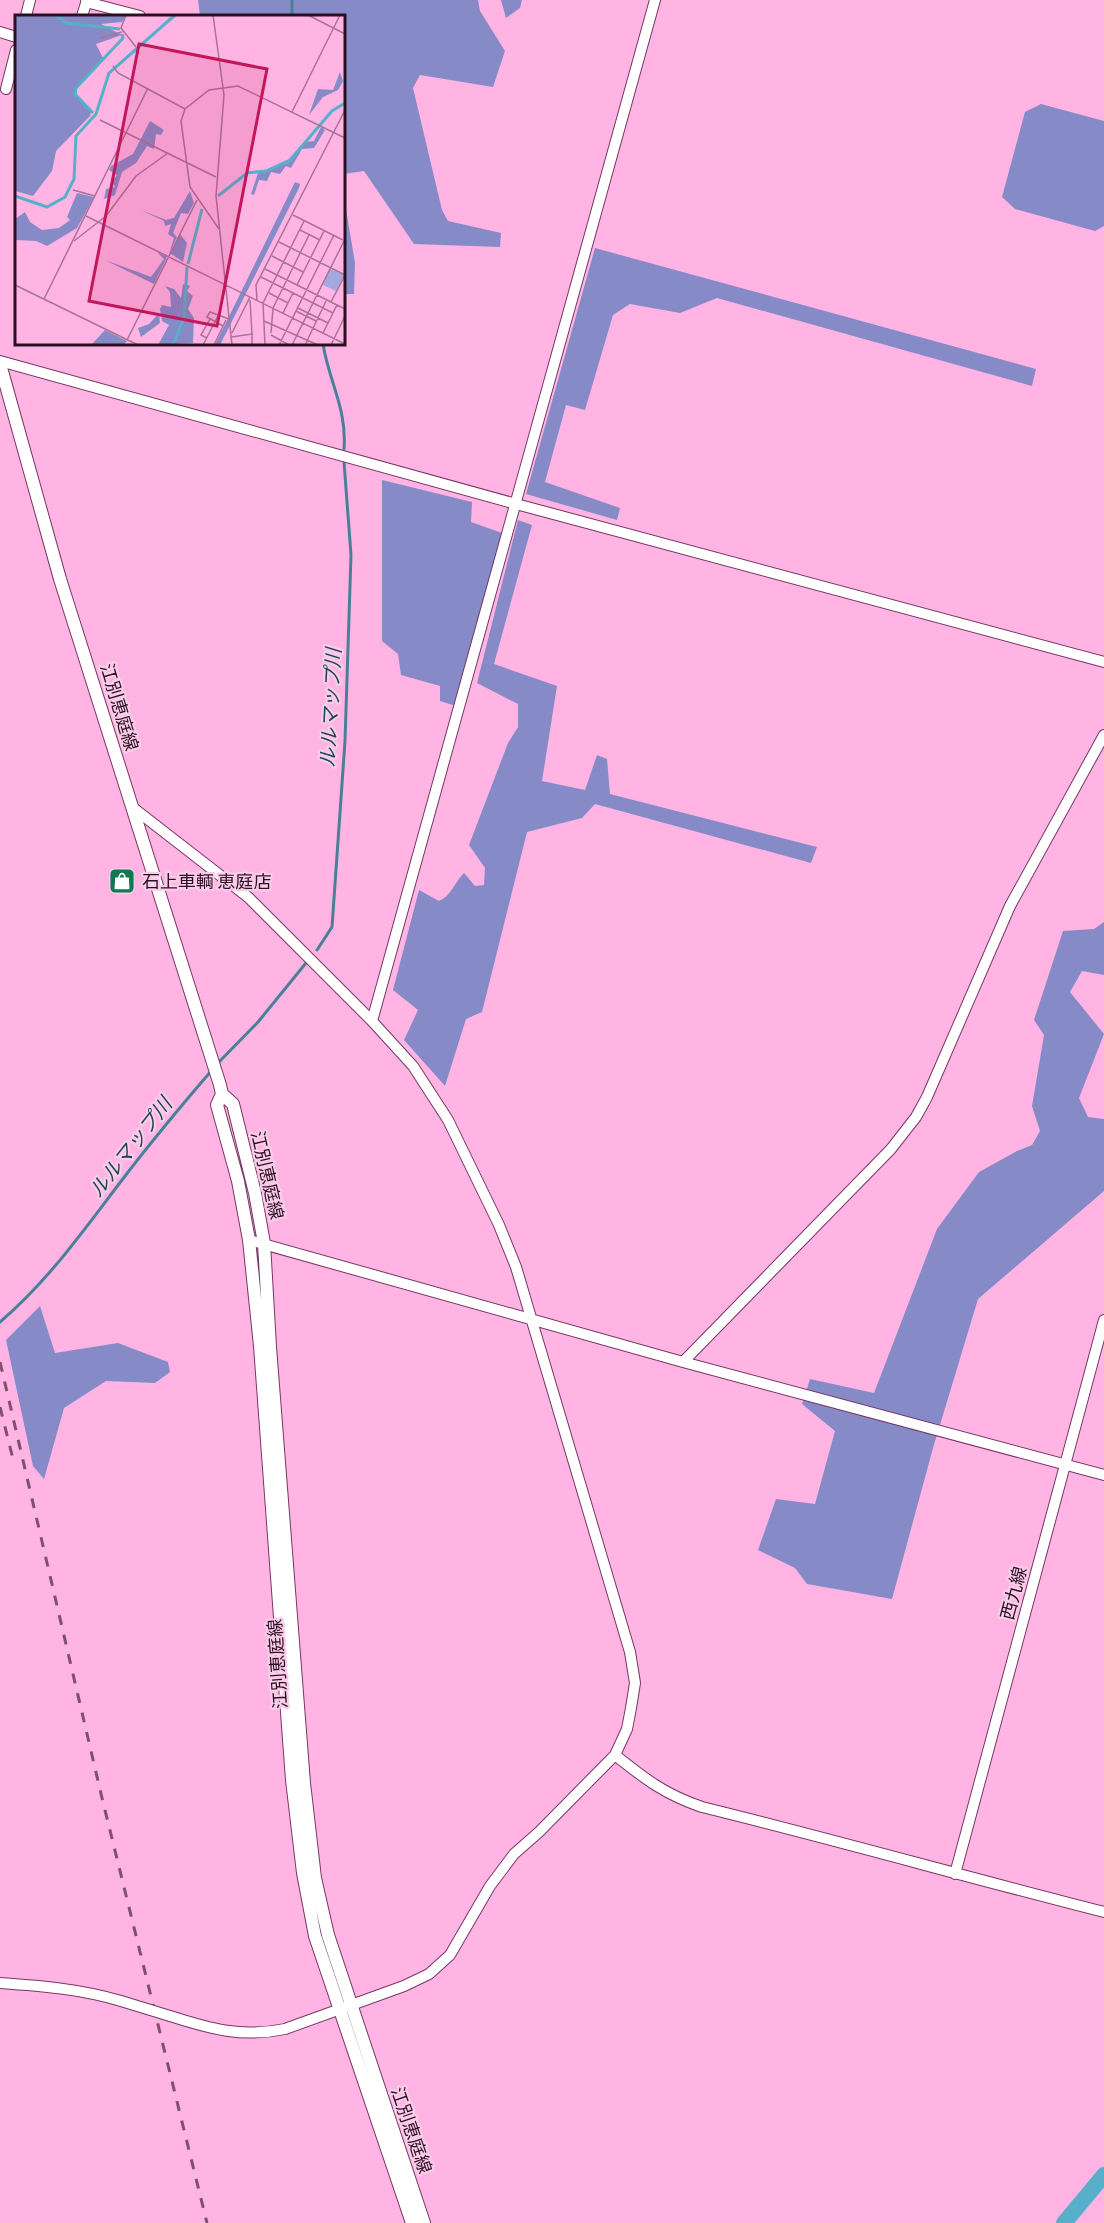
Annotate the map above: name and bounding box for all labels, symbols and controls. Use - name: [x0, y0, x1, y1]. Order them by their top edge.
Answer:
- inset map: [15, 15, 345, 345]
- water label: ルルマップ川: [313, 645, 347, 769]
- street label: 江別恵庭線: [95, 660, 145, 754]
- shop icon: 石上車輌 恵庭店: [107, 866, 137, 896]
- place label: 石上車輌 恵庭店: [142, 869, 272, 893]
- water label: ルルマップ川: [82, 1090, 179, 1203]
- street label: 江別恵庭線: [246, 1128, 290, 1222]
- street label: 西九線: [994, 1564, 1032, 1622]
- street label: 江別恵庭線: [262, 1618, 292, 1710]
- street label: 江別恵庭線: [386, 2084, 438, 2176]

